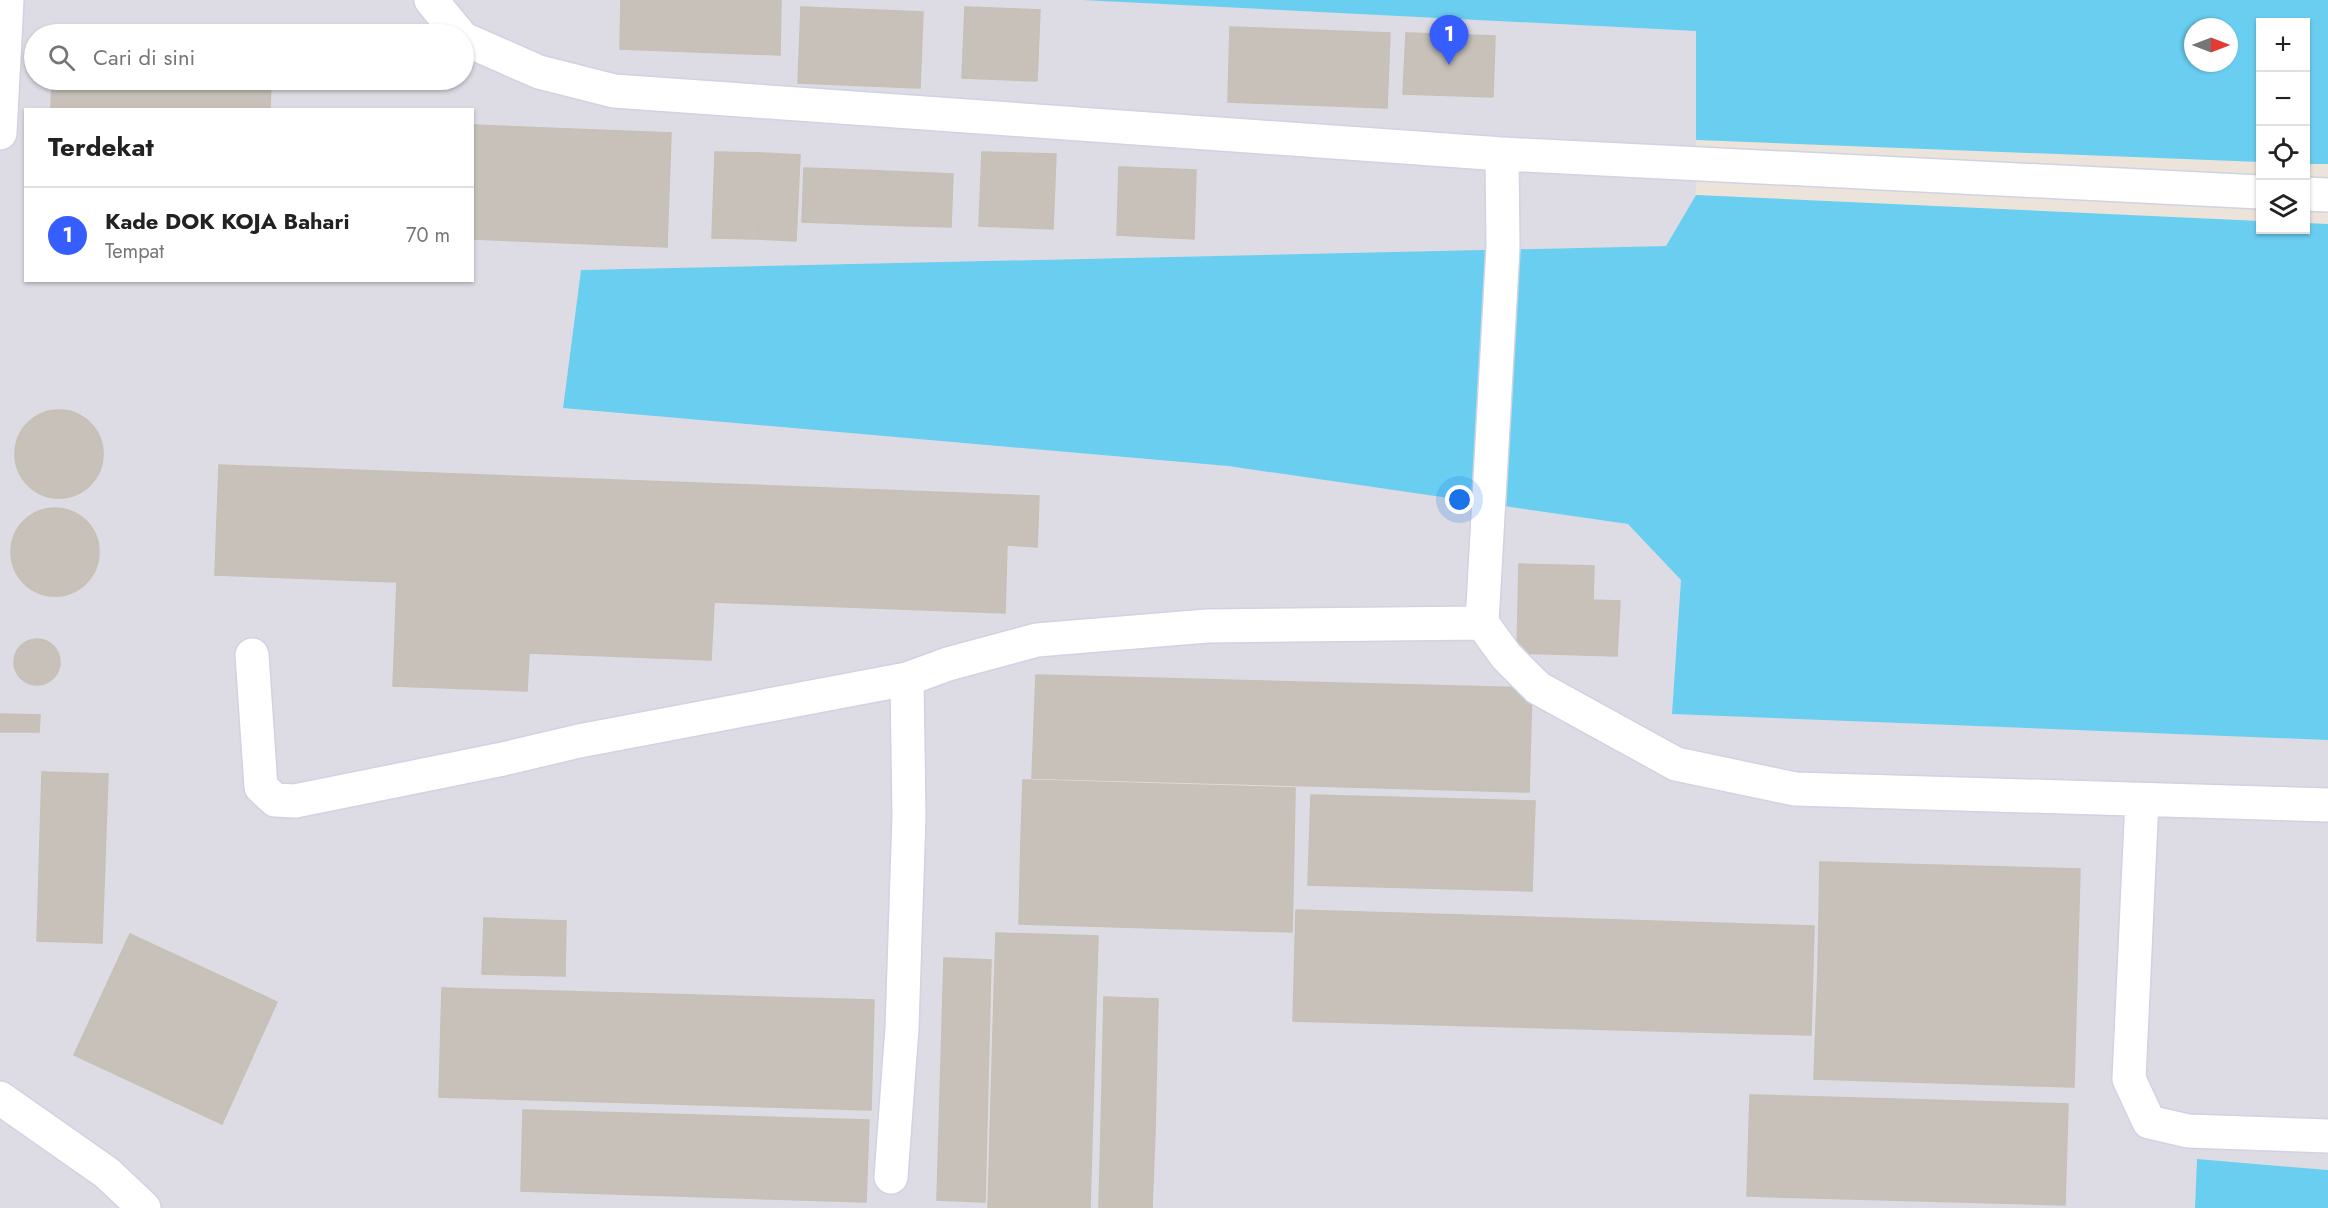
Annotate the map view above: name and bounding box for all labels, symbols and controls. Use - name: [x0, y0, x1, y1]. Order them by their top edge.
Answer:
- pin: 1: [1430, 16, 1468, 65]
- north arrow: [2184, 18, 2238, 72]
- map controls: [2256, 18, 2310, 234]
- button: +: [2256, 18, 2310, 72]
- search box: [24, 24, 474, 90]
- icon: search: [45, 41, 78, 74]
- text: Cari di sini: [93, 41, 195, 73]
- button: −: [2256, 72, 2310, 126]
- button: locate: [2256, 126, 2310, 180]
- text: Terdekat: [48, 128, 154, 166]
- button: layers: [2256, 180, 2310, 234]
- text: Kade DOK KOJA Bahari: [105, 205, 350, 237]
- text: 1: [62, 221, 73, 250]
- text: 70 m: [406, 221, 450, 250]
- text: Tempat: [105, 237, 164, 266]
- your location: [1445, 485, 1474, 514]

